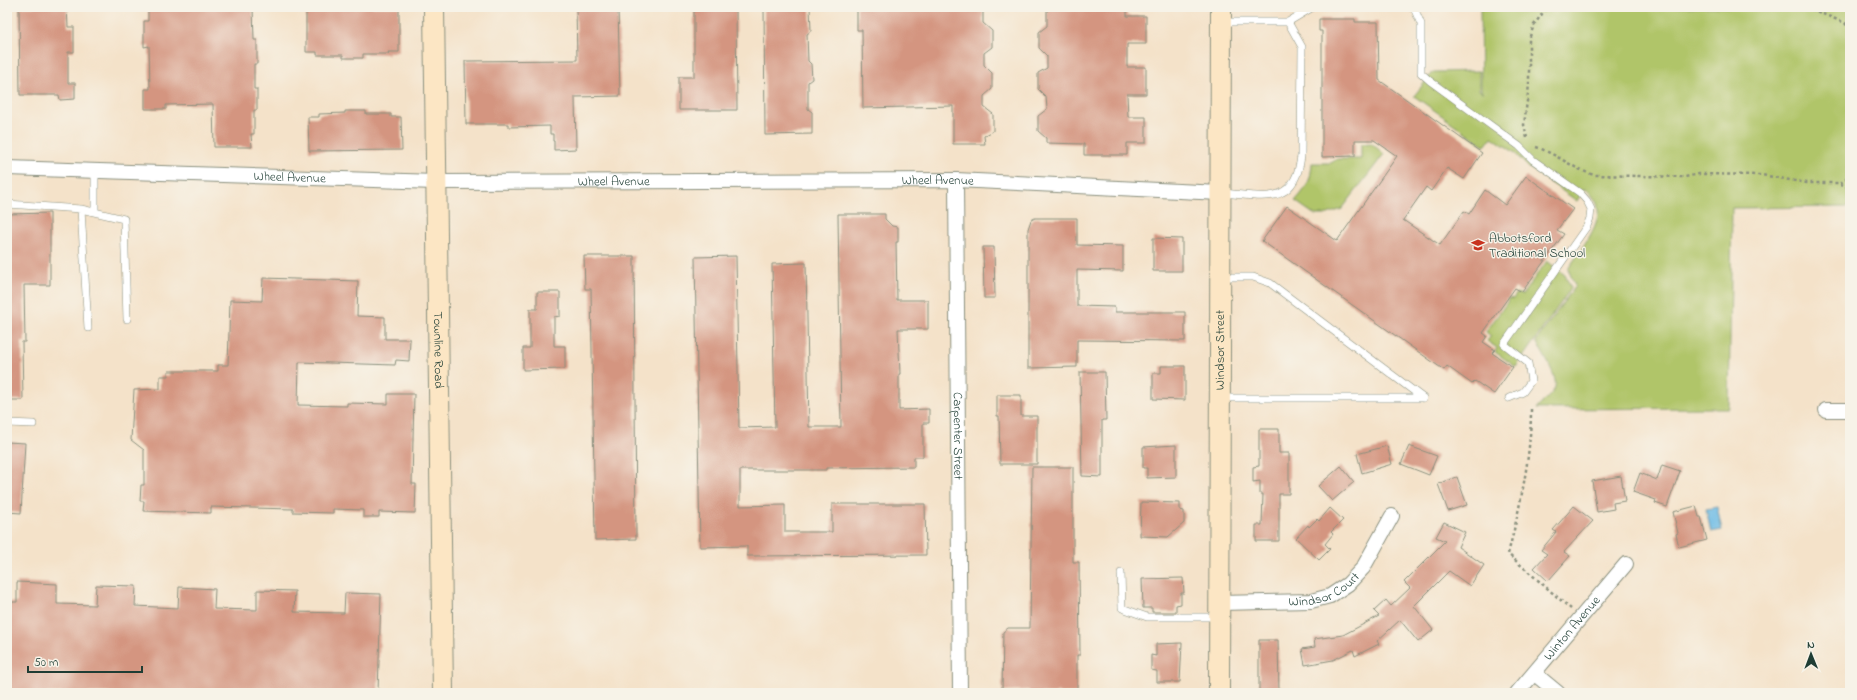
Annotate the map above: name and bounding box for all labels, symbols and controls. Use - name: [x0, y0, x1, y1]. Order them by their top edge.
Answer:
- street label: Wheel Avenue: [253, 167, 326, 188]
- street label: Wheel Avenue: [902, 170, 975, 190]
- street label: Wheel Avenue: [578, 172, 650, 191]
- place label: Abbotsford Traditional School: [1489, 229, 1585, 263]
- school or university icon: Abbotsford Traditional School: [1470, 237, 1486, 253]
- street label: Windsor Street: [1210, 309, 1230, 390]
- street label: Townline Road: [428, 311, 449, 389]
- street label: Carpenter Street: [948, 392, 968, 481]
- street label: Windsor Court: [1288, 567, 1364, 611]
- street label: Winton Avenue: [1539, 592, 1605, 664]
- north arrow: [1791, 634, 1831, 674]
- text: N: [1807, 637, 1815, 653]
- scale bar: [28, 648, 142, 674]
- text: 50 m: [34, 654, 58, 672]

